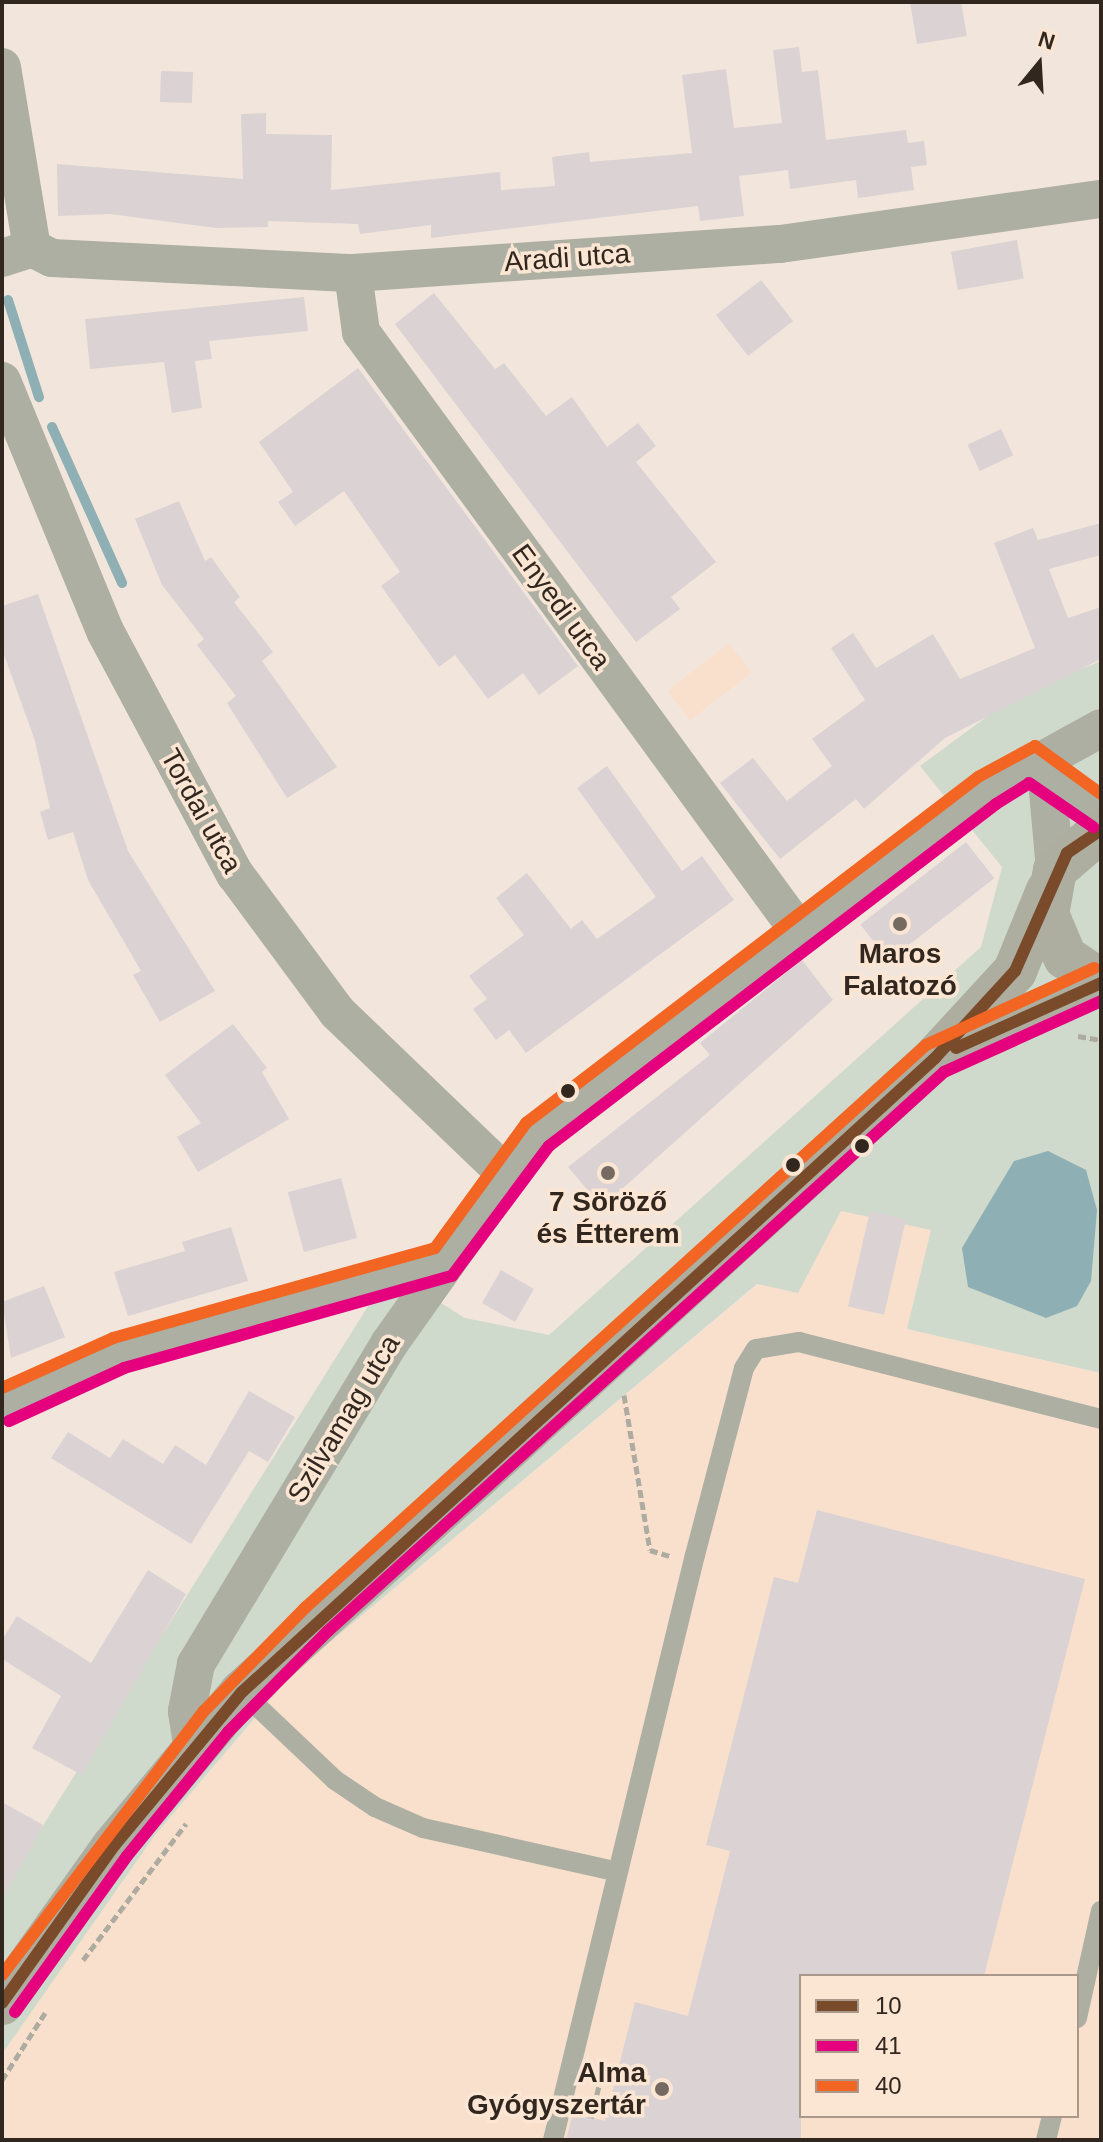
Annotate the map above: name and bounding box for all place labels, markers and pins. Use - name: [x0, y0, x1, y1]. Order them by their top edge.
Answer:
- marker: Maros Falatozó: [891, 915, 909, 933]
- place label: Maros Falatozó: [843, 937, 957, 1003]
- unlabelled marker: [560, 1083, 576, 1099]
- unlabelled marker: [854, 1138, 870, 1154]
- unlabelled marker: [785, 1157, 801, 1173]
- marker: 7 Söröző és Étterem: [599, 1164, 617, 1182]
- place label: 7 Söröző és Étterem: [536, 1185, 680, 1251]
- place label: Alma Gyógyszertár: [467, 2056, 646, 2122]
- marker: Alma Gyógyszertár: [653, 2080, 671, 2098]

